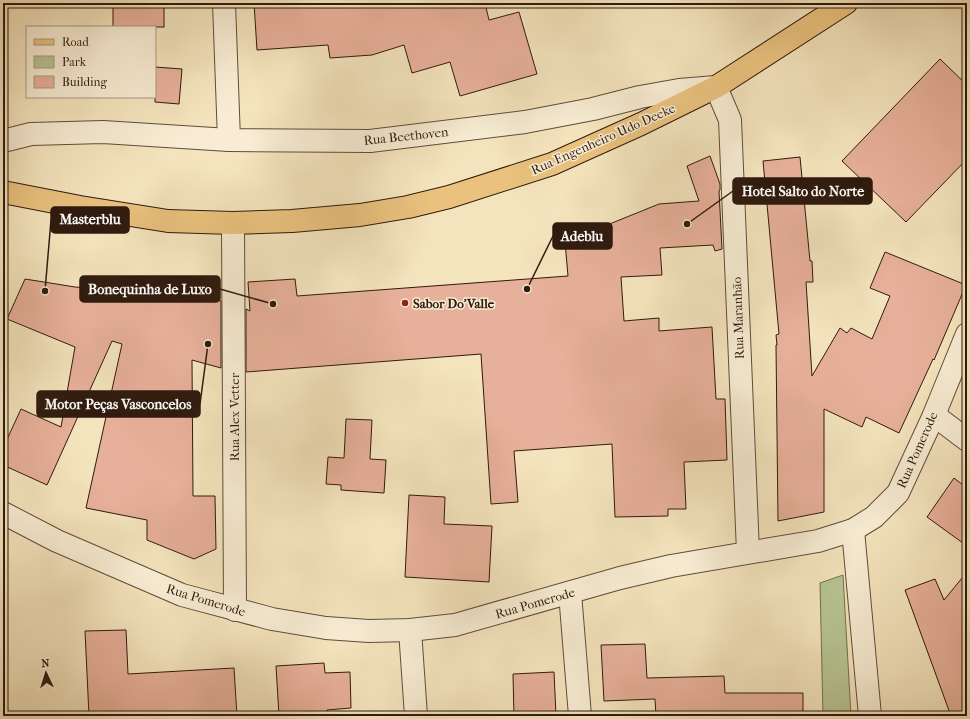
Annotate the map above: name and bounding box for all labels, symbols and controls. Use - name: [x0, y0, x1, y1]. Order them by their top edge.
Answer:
- legend: [26, 26, 156, 98]
- text: Road: [62, 35, 89, 49]
- text: Park: [62, 55, 87, 69]
- text: Building: [62, 75, 107, 89]
- street label: Rua Engenheiro Udo Deeke: [529, 100, 678, 178]
- street label: Rua Beethoven: [363, 124, 450, 148]
- callout: Hotel Salto do Norte: [733, 178, 872, 204]
- text: Hotel Salto do Norte: [742, 183, 864, 200]
- callout: Masterblu: [51, 207, 129, 233]
- text: Masterblu: [58, 211, 121, 228]
- callout: Adeblu: [553, 223, 612, 249]
- text: Adeblu: [560, 228, 603, 245]
- callout: Bonequinha de Luxo: [80, 276, 220, 302]
- street label: Rua Maranhão: [729, 276, 747, 359]
- text: Bonequinha de Luxo: [88, 281, 212, 298]
- place label: Sabor Do'Valle: [413, 296, 495, 311]
- marker: Sabor Do'Valle: [400, 298, 410, 308]
- street label: Rua Alex Vetter: [227, 372, 242, 461]
- callout: Motor Peças Vasconcelos: [37, 391, 200, 417]
- text: Motor Peças Vasconcelos: [44, 396, 192, 414]
- street label: Rua Pomerode: [893, 409, 941, 491]
- street label: Rua Pomerode: [165, 581, 248, 619]
- street label: Rua Pomerode: [493, 584, 577, 622]
- north arrow: [26, 653, 66, 693]
- text: N: [41, 657, 51, 670]

